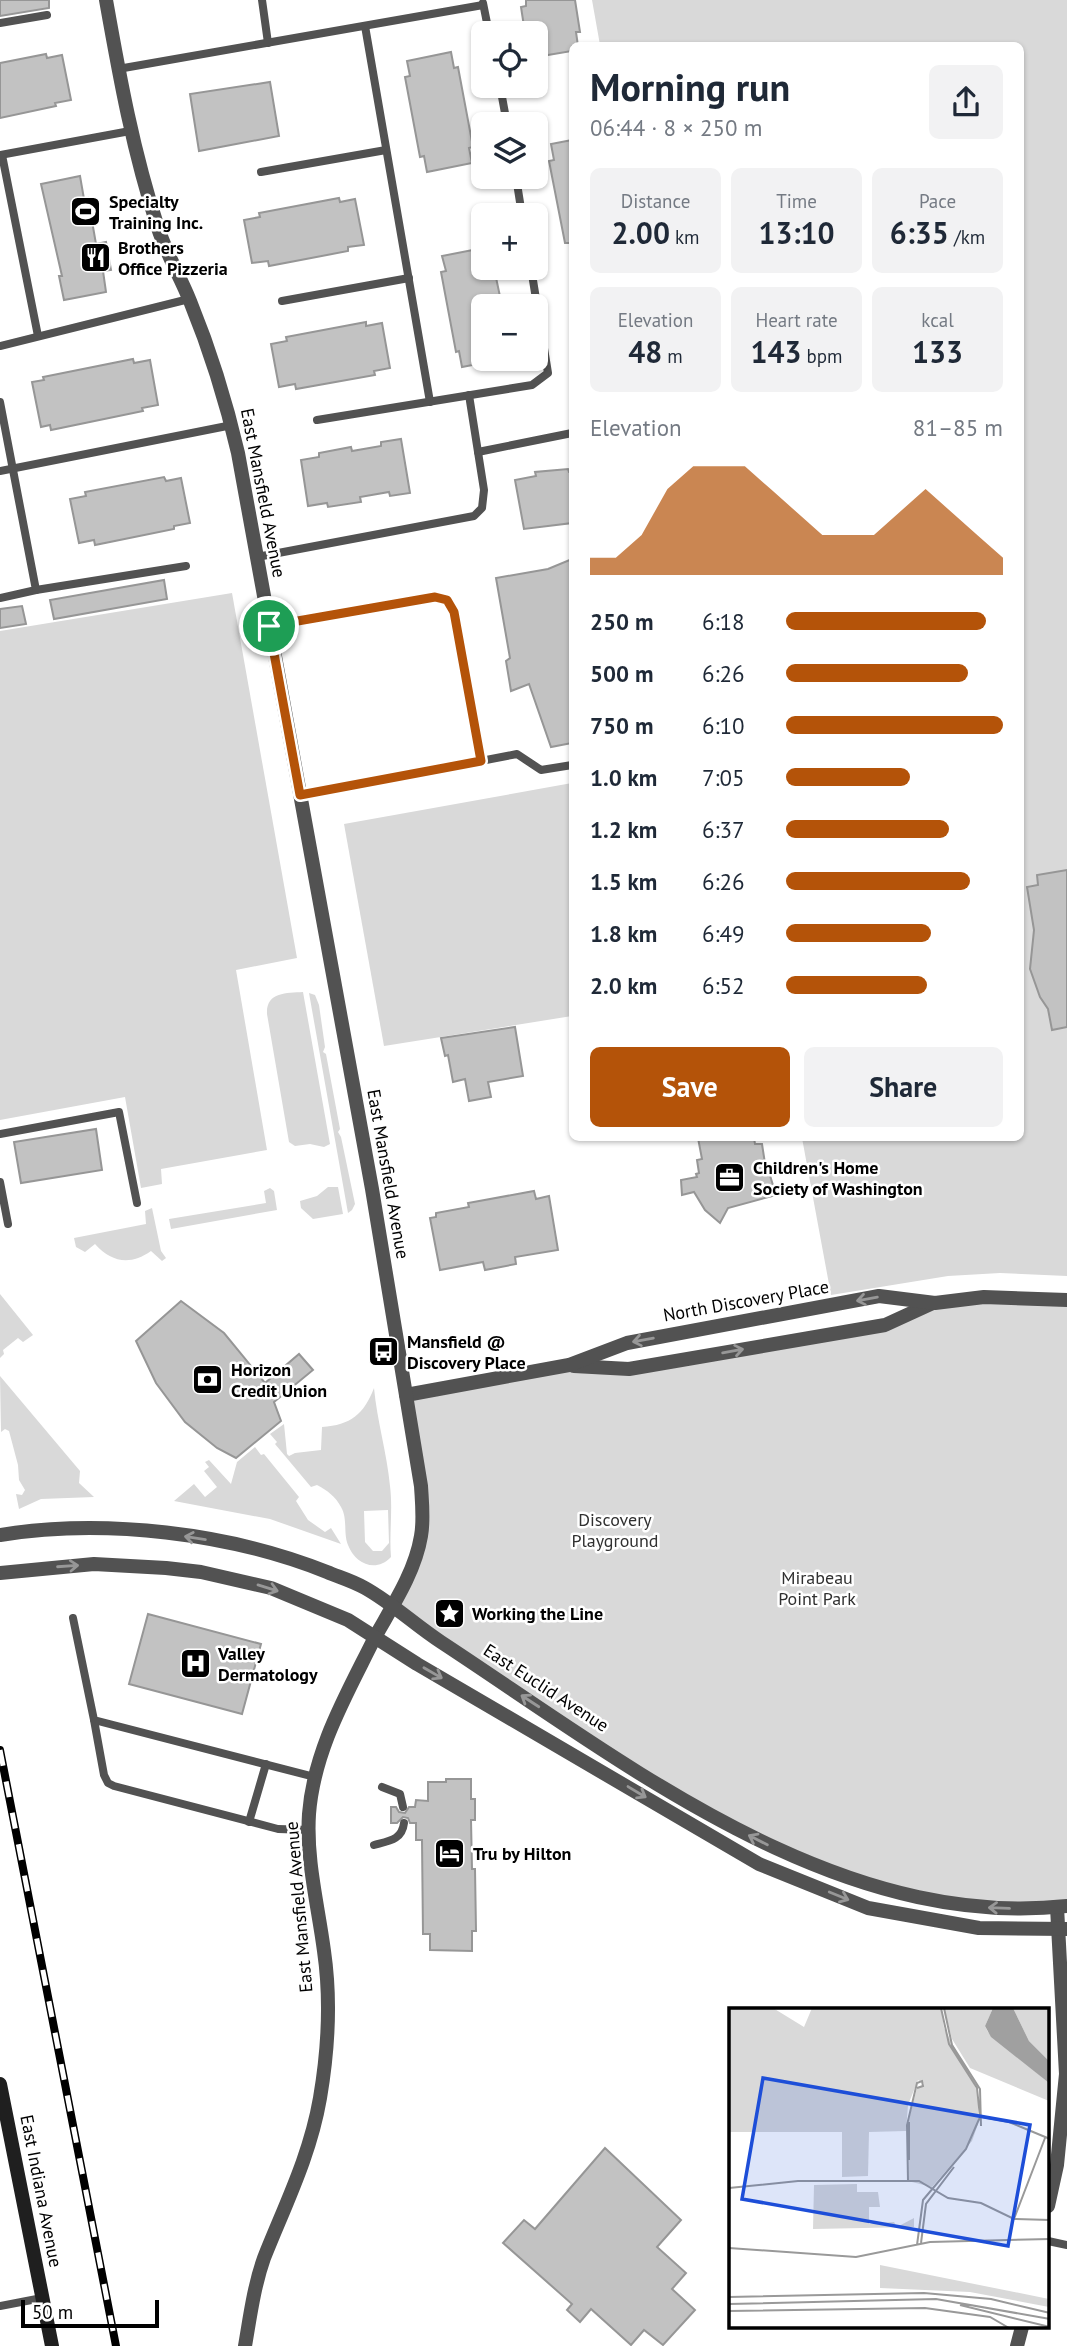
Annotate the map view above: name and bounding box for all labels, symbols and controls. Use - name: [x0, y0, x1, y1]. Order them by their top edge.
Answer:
- map controls: [471, 21, 548, 371]
- button: locate: [471, 21, 548, 98]
- text: Morning run: [590, 62, 790, 111]
- button: share: [929, 65, 1003, 139]
- button: layers: [471, 112, 548, 189]
- text: 06:44 · 8 × 250 m: [590, 113, 762, 142]
- text: Distance: [621, 189, 690, 213]
- text: Time: [776, 189, 817, 213]
- text: Pace: [919, 189, 956, 213]
- place label: Specialty Training Inc.: [109, 190, 203, 234]
- sports icon: Specialty Training Inc.: [69, 195, 103, 229]
- button: +: [471, 203, 548, 280]
- text: 2.00: [611, 213, 670, 252]
- text: 13:10: [758, 213, 835, 252]
- text: 6:35: [890, 213, 949, 252]
- text: km: [670, 225, 700, 249]
- text: /km: [949, 225, 985, 249]
- place label: Brothers Office Pizzeria: [118, 236, 228, 280]
- restaurant icon: Brothers Office Pizzeria: [78, 241, 112, 275]
- button: −: [471, 294, 548, 371]
- text: Elevation: [618, 308, 693, 332]
- text: Heart rate: [755, 308, 838, 332]
- text: kcal: [921, 308, 954, 332]
- text: 48: [628, 332, 662, 371]
- text: 143: [750, 332, 801, 371]
- text: 133: [912, 332, 963, 371]
- text: m: [662, 344, 683, 368]
- text: bpm: [801, 344, 843, 368]
- street label: East Mansfield Avenue: [236, 406, 291, 579]
- text: Elevation: [590, 413, 682, 442]
- text: 81–85 m: [913, 413, 1003, 442]
- pin: [239, 596, 299, 656]
- icon: arrive: [250, 607, 288, 645]
- text: 250 m: [590, 607, 653, 636]
- text: 6:18: [702, 607, 745, 636]
- text: 500 m: [590, 659, 653, 688]
- text: 6:26: [702, 659, 745, 688]
- text: 750 m: [590, 711, 653, 740]
- text: 6:10: [702, 711, 745, 740]
- text: 1.0 km: [590, 763, 657, 792]
- text: 7:05: [702, 763, 745, 792]
- text: 1.2 km: [590, 815, 657, 844]
- text: 6:37: [702, 815, 745, 844]
- text: 1.5 km: [590, 867, 657, 896]
- text: 6:26: [702, 867, 745, 896]
- text: 1.8 km: [590, 919, 657, 948]
- text: 6:49: [702, 919, 745, 948]
- text: 2.0 km: [590, 971, 657, 1000]
- text: 6:52: [702, 971, 745, 1000]
- button: Save: [590, 1047, 790, 1127]
- button: Share: [804, 1047, 1003, 1127]
- street label: East Mansfield Avenue: [362, 1087, 415, 1261]
- place label: Children's Home Society of Washington: [753, 1156, 923, 1200]
- office icon: Children's Home Society of Washington: [713, 1161, 747, 1195]
- street label: North Discovery Place: [661, 1275, 831, 1326]
- one-way arrow: [856, 1292, 879, 1306]
- place label: Mansfield @ Discovery Place: [407, 1330, 526, 1374]
- one-way arrow: [632, 1333, 655, 1347]
- bus stop icon: Mansfield @ Discovery Place: [367, 1335, 401, 1369]
- one-way arrow: [721, 1344, 744, 1357]
- place label: Horizon Credit Union: [231, 1358, 327, 1402]
- bank icon: Horizon Credit Union: [191, 1363, 225, 1397]
- park label: Discovery Playground: [571, 1508, 659, 1552]
- one-way arrow: [184, 1531, 207, 1544]
- one-way arrow: [56, 1559, 79, 1572]
- park label: Mirabeau Point Park: [778, 1566, 856, 1610]
- one-way arrow: [256, 1583, 278, 1595]
- place icon: Working the Line: [432, 1597, 466, 1631]
- place label: Working the Line: [472, 1602, 603, 1625]
- street label: East Euclid Avenue: [479, 1639, 613, 1737]
- place label: Valley Dermatology: [217, 1642, 318, 1686]
- hospital icon: Valley Dermatology: [178, 1647, 212, 1681]
- one-way arrow: [422, 1667, 442, 1681]
- one-way arrow: [521, 1693, 541, 1707]
- one-way arrow: [627, 1785, 647, 1799]
- street label: East Mansfield Avenue: [280, 1820, 317, 1994]
- one-way arrow: [748, 1833, 769, 1847]
- hotel icon: Tru by Hilton: [433, 1837, 467, 1871]
- place label: Tru by Hilton: [473, 1842, 571, 1865]
- one-way arrow: [827, 1891, 849, 1904]
- one-way arrow: [988, 1901, 1011, 1914]
- inset map: [729, 2008, 1050, 2328]
- street label: East Indiana Avenue: [15, 2113, 68, 2269]
- scale bar: [21, 2297, 159, 2329]
- text: 50 m: [32, 2300, 73, 2324]

